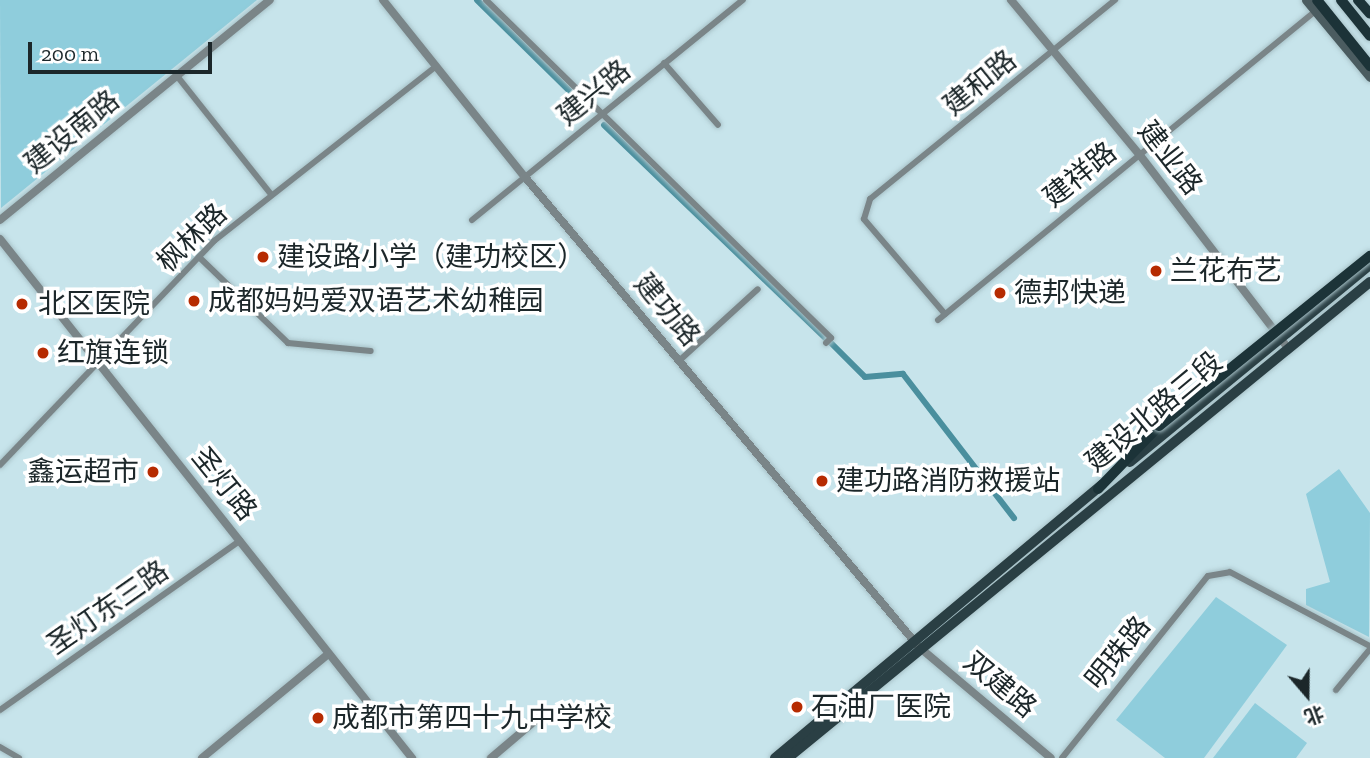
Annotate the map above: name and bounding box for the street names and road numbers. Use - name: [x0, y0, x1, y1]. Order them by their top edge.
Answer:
- street label: 建和路: [937, 44, 1023, 122]
- street label: 建兴路: [551, 54, 637, 132]
- street label: 建设南路: [18, 84, 126, 180]
- street label: 建业路: [1131, 115, 1209, 201]
- street label: 建祥路: [1037, 136, 1123, 214]
- street label: 枫林路: [150, 197, 234, 279]
- street label: 建功路: [627, 267, 707, 353]
- street label: 建设北路三段: [1079, 345, 1229, 479]
- street label: 圣灯路: [185, 441, 263, 527]
- street label: 圣灯东三路: [41, 554, 175, 662]
- street label: 明珠路: [1079, 610, 1157, 696]
- street label: 双建路: [957, 645, 1043, 725]

